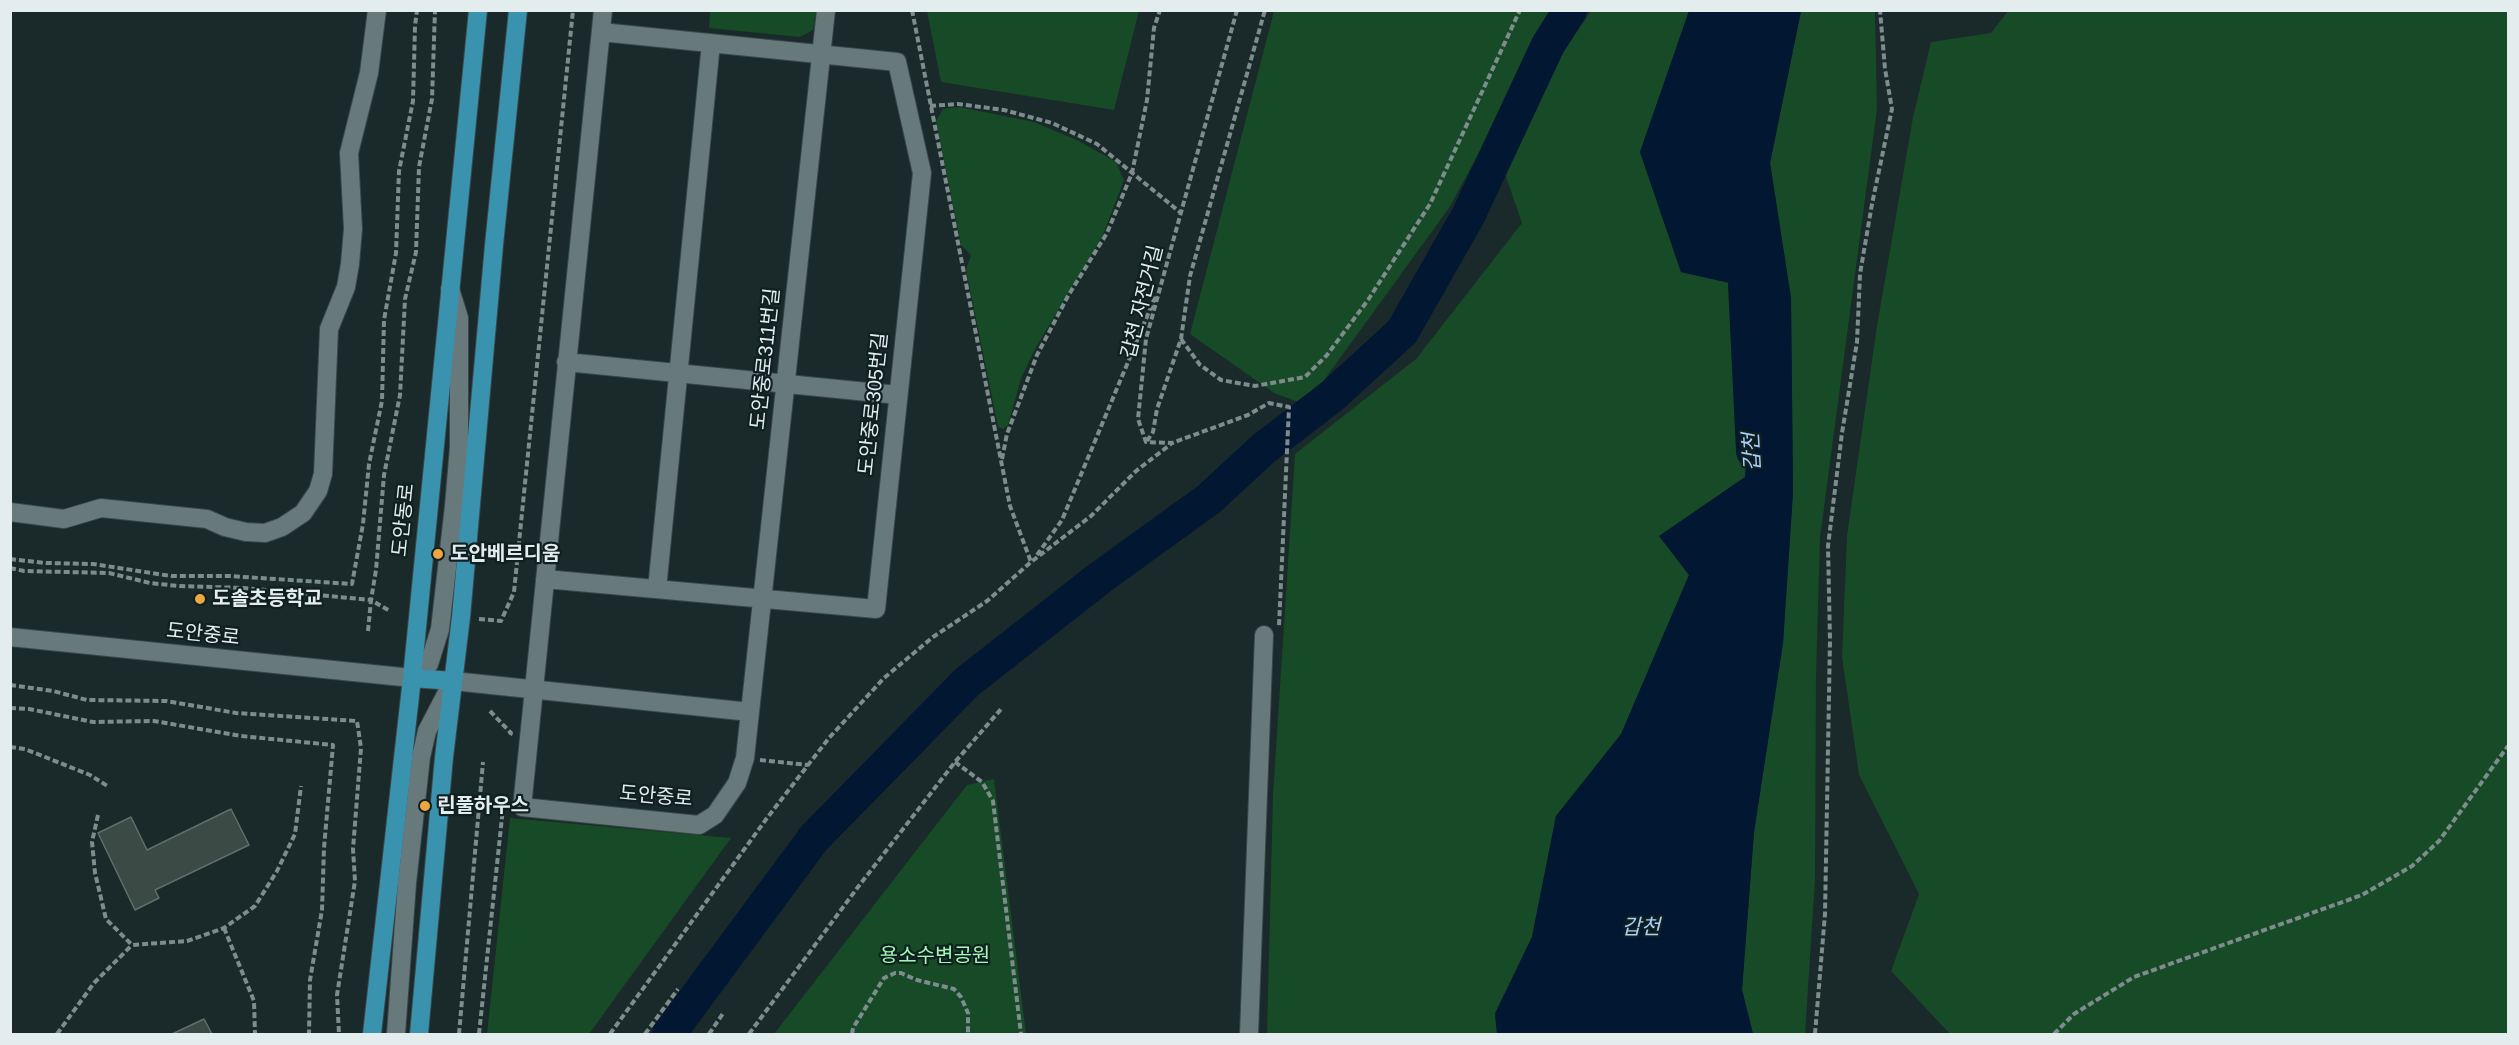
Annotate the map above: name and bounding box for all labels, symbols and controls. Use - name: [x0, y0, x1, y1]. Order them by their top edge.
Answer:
- street label: 갑천 자전거길: [1117, 243, 1169, 361]
- street label: 도안중로311번길: [747, 287, 785, 431]
- street label: 도안중로305번길: [855, 331, 893, 477]
- water label: 갑천: [1739, 432, 1767, 472]
- street label: 도안동로: [388, 482, 420, 558]
- place label: 도안베르디움: [450, 542, 560, 566]
- marker: 도안베르디움: [431, 547, 445, 561]
- place label: 도솔초등학교: [212, 587, 322, 611]
- marker: 도솔초등학교: [193, 592, 207, 606]
- street label: 도안중로: [165, 619, 241, 651]
- street label: 도안중로: [618, 782, 694, 812]
- place label: 린풀하우스: [437, 794, 529, 818]
- marker: 린풀하우스: [418, 799, 432, 813]
- water label: 갑천: [1622, 915, 1660, 941]
- park label: 용소수변공원: [880, 944, 990, 968]

